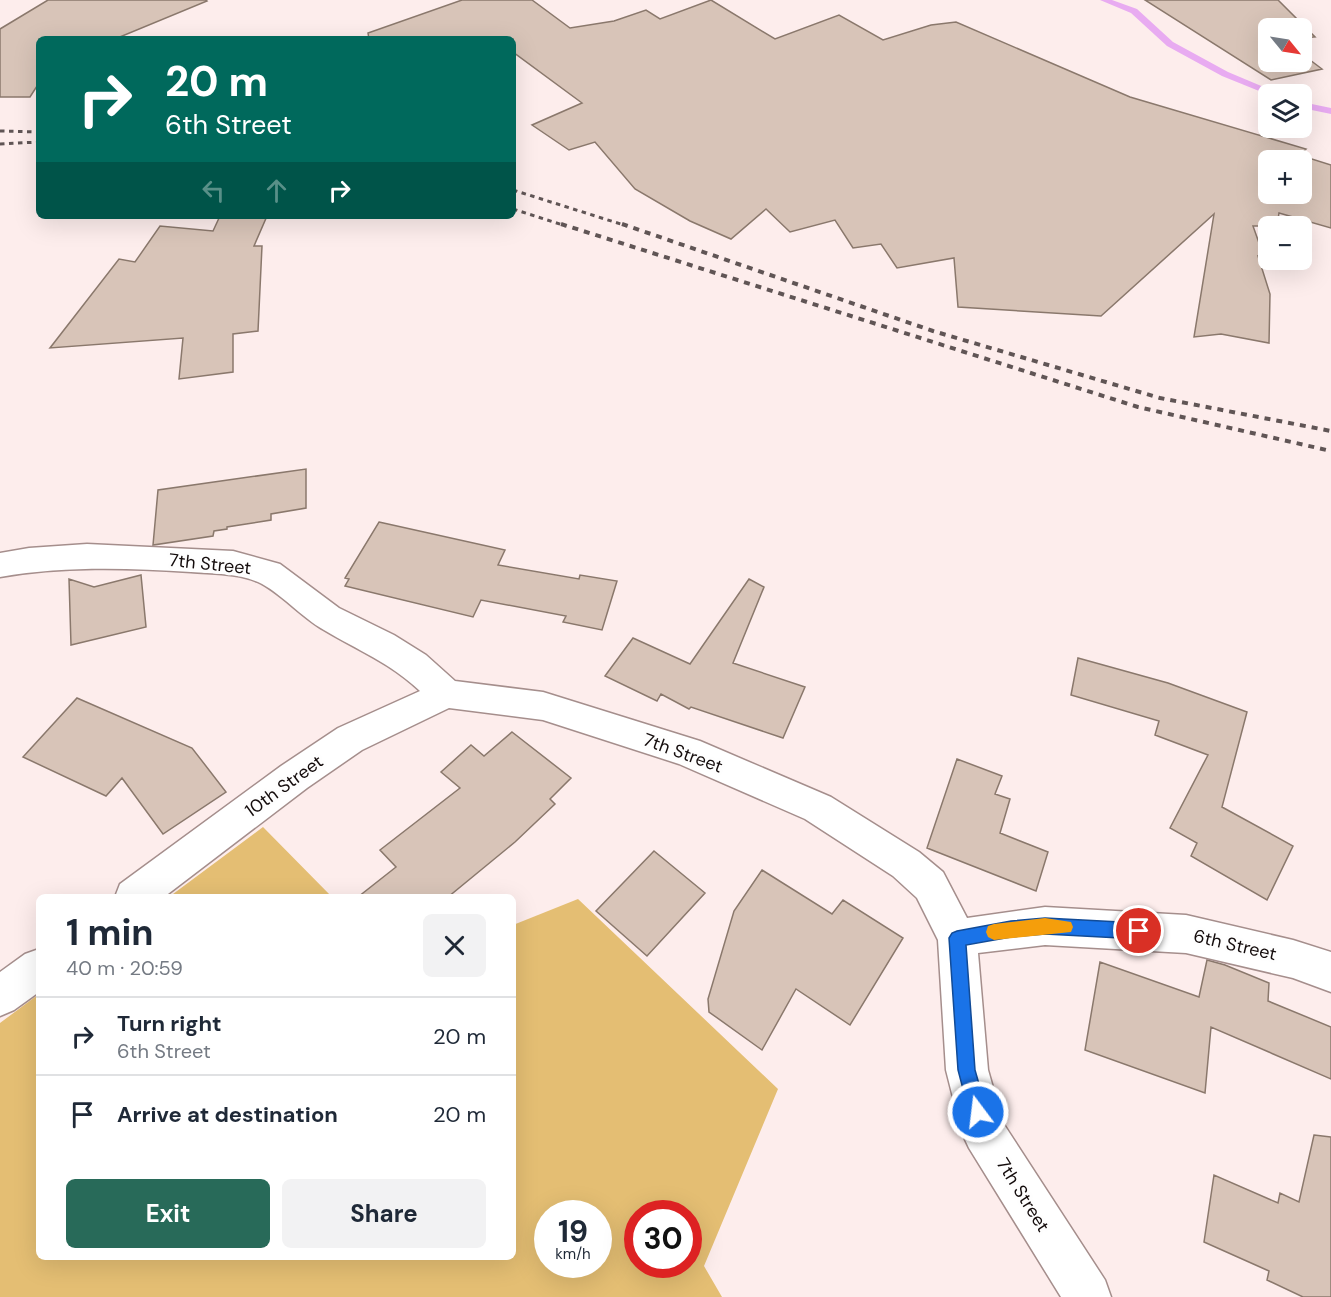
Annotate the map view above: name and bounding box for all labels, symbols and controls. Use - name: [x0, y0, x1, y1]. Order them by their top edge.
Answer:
- north arrow: [1258, 18, 1312, 72]
- map controls: [1258, 18, 1312, 270]
- text: 20 m: [165, 54, 268, 109]
- icon: right: [66, 60, 144, 138]
- button: layers: [1258, 84, 1312, 138]
- text: 6th Street: [165, 107, 292, 142]
- button: +: [1258, 150, 1312, 204]
- icon: left: [197, 174, 230, 207]
- icon: ahead: [260, 174, 293, 207]
- icon: right: [323, 174, 356, 207]
- button: −: [1258, 216, 1312, 270]
- street label: 7th Street: [168, 548, 252, 580]
- street label: 7th Street: [640, 728, 726, 778]
- street label: 10th Street: [240, 750, 328, 822]
- pin: [1113, 905, 1164, 956]
- text: 1 min: [66, 909, 154, 956]
- button: close: [423, 914, 486, 977]
- icon: arrive: [1122, 914, 1155, 947]
- street label: 6th Street: [1191, 924, 1279, 966]
- text: 40 m · 20:59: [66, 955, 183, 981]
- text: Turn right: [117, 1009, 222, 1038]
- icon: right: [66, 1020, 99, 1053]
- text: 20 m: [433, 1022, 486, 1051]
- text: 6th Street: [117, 1038, 211, 1064]
- position arrow: [946, 1080, 1010, 1144]
- icon: arrive: [66, 1098, 99, 1131]
- text: Arrive at destination: [117, 1100, 338, 1129]
- text: 20 m: [433, 1100, 486, 1129]
- street label: 7th Street: [991, 1154, 1055, 1236]
- button: Exit: [66, 1179, 270, 1248]
- button: Share: [282, 1179, 486, 1248]
- speed limit sign: 30: [624, 1200, 702, 1278]
- text: 19: [558, 1212, 588, 1251]
- text: km/h: [555, 1244, 591, 1264]

